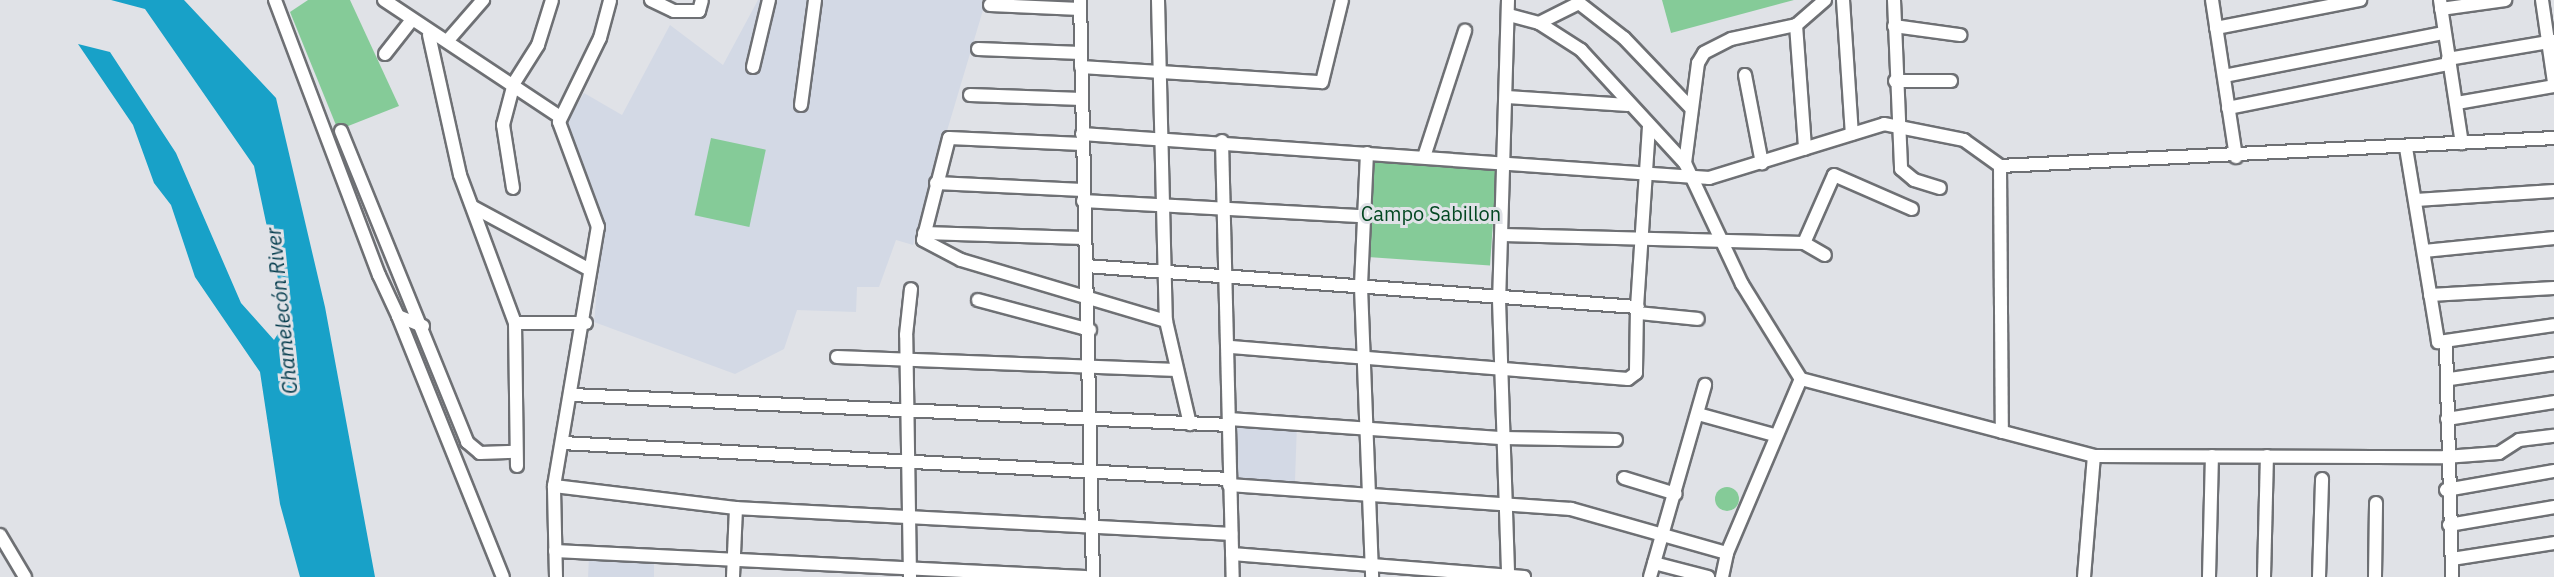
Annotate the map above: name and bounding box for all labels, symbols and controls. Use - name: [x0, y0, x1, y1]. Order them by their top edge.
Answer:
- park label: Campo Sabillon: [1361, 201, 1501, 225]
- water label: Chamelecón River: [260, 227, 302, 395]

